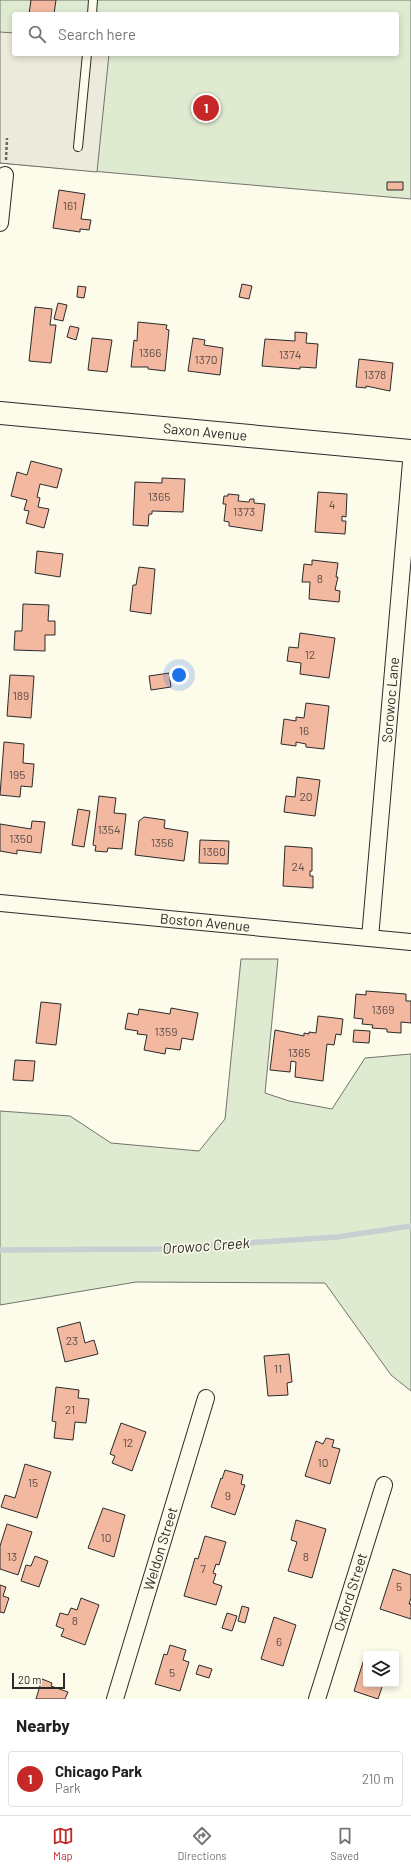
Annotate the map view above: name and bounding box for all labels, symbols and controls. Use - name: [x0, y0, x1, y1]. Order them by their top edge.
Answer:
- search box: [12, 12, 399, 56]
- icon: search: [26, 23, 48, 45]
- text: Search here: [58, 25, 136, 43]
- pin: 1: [193, 93, 219, 123]
- house number: 161: [63, 198, 77, 212]
- house number: 1366: [139, 345, 161, 359]
- house number: 1374: [279, 347, 301, 361]
- house number: 1370: [195, 352, 217, 366]
- house number: 1378: [364, 367, 386, 381]
- street label: Saxon Avenue: [162, 419, 248, 444]
- house number: 1365: [148, 489, 170, 503]
- house number: 4: [329, 497, 335, 511]
- house number: 1373: [233, 504, 255, 518]
- house number: 8: [317, 571, 323, 585]
- house number: 12: [305, 647, 315, 661]
- street label: Sorowoc Lane: [378, 656, 402, 743]
- your location: [169, 665, 189, 685]
- house number: 189: [13, 688, 29, 702]
- house number: 16: [299, 723, 309, 737]
- house number: 195: [9, 767, 25, 781]
- house number: 20: [299, 789, 313, 803]
- house number: 1354: [97, 822, 121, 836]
- house number: 1350: [9, 831, 33, 845]
- house number: 1356: [151, 835, 173, 849]
- house number: 1360: [202, 844, 226, 858]
- house number: 24: [291, 859, 305, 873]
- street label: Boston Avenue: [159, 909, 251, 935]
- house number: 1369: [372, 1002, 394, 1016]
- house number: 1359: [155, 1024, 177, 1038]
- house number: 1365: [288, 1045, 310, 1059]
- water label: Orowoc Creek: [162, 1233, 251, 1257]
- house number: 23: [66, 1333, 78, 1347]
- house number: 11: [274, 1361, 282, 1375]
- house number: 21: [65, 1402, 75, 1416]
- house number: 12: [123, 1435, 133, 1449]
- house number: 10: [318, 1455, 328, 1469]
- house number: 15: [28, 1475, 38, 1489]
- house number: 9: [225, 1488, 231, 1502]
- street label: Weldon Street: [139, 1505, 181, 1592]
- house number: 10: [101, 1530, 111, 1544]
- house number: 13: [7, 1549, 17, 1563]
- house number: 8: [303, 1549, 309, 1563]
- street label: Oxford Street: [330, 1551, 370, 1633]
- house number: 7: [200, 1561, 206, 1575]
- house number: 5: [396, 1579, 402, 1593]
- house number: 8: [72, 1613, 78, 1627]
- house number: 6: [276, 1634, 282, 1648]
- map controls: [363, 1651, 399, 1687]
- button: layers: [363, 1651, 399, 1687]
- house number: 5: [169, 1665, 175, 1679]
- scale bar: [12, 1671, 65, 1690]
- text: 20 m: [18, 1673, 41, 1686]
- text: Nearby: [16, 1715, 70, 1735]
- text: Chicago Park: [55, 1762, 142, 1780]
- text: 1: [28, 1771, 32, 1787]
- text: 210 m: [362, 1771, 394, 1787]
- text: Park: [55, 1780, 81, 1796]
- tab: Map: [52, 1825, 74, 1862]
- tab: Directions: [177, 1825, 227, 1862]
- tab: Saved: [330, 1825, 359, 1862]

